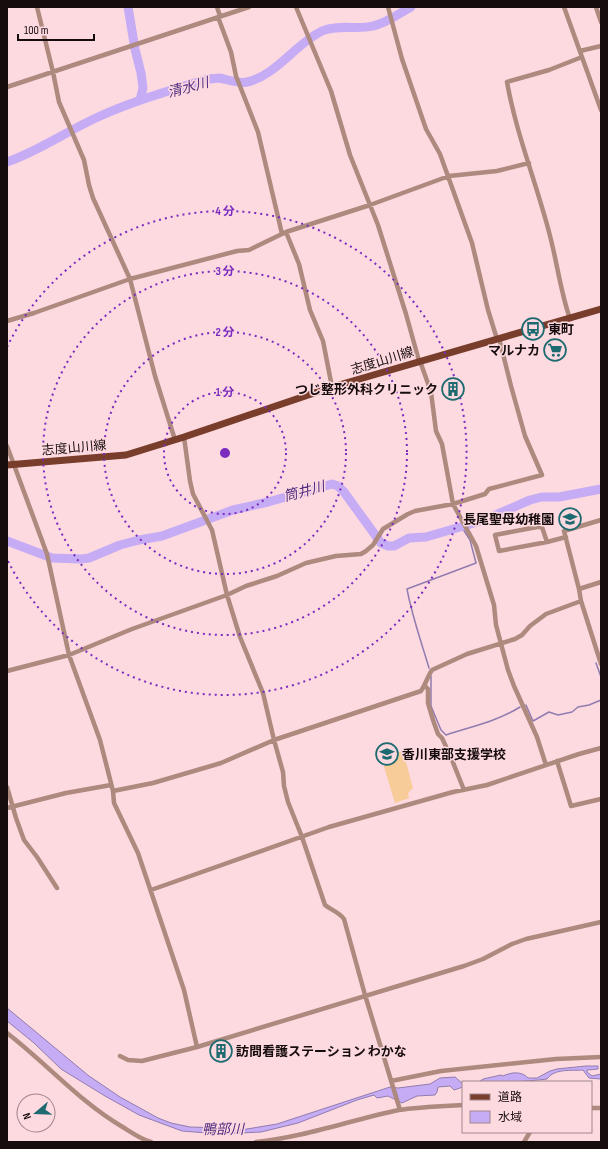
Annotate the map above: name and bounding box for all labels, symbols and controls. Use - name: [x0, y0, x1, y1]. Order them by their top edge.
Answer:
- scale bar: [18, 16, 94, 42]
- text: 100 m: [24, 23, 49, 38]
- water label: 清水川: [166, 73, 213, 101]
- text: 4 分: [215, 204, 235, 219]
- text: 3 分: [215, 264, 235, 279]
- bus stop icon: 東町: [520, 316, 546, 342]
- place label: 東町: [548, 322, 574, 338]
- text: 2 分: [215, 325, 235, 340]
- supermarket icon: マルナカ: [542, 337, 568, 363]
- place label: マルナカ: [488, 343, 540, 359]
- street label: 志度山川線: [349, 344, 416, 378]
- building icon: つじ整形外科クリニック: [440, 376, 466, 402]
- place label: つじ整形外科クリニック: [295, 382, 438, 398]
- text: 1 分: [216, 385, 234, 400]
- street label: 志度山川線: [41, 437, 107, 459]
- centre of rings: [218, 446, 232, 460]
- water label: 筒井川: [282, 477, 329, 505]
- school or university icon: 長尾聖母幼稚園: [557, 506, 583, 532]
- place label: 長尾聖母幼稚園: [463, 512, 554, 528]
- school or university icon: 香川東部支援学校: [374, 741, 400, 767]
- place label: 香川東部支援学校: [402, 747, 506, 763]
- building icon: 訪問看護ステーション わかな: [208, 1038, 234, 1064]
- place label: 訪問看護ステーション わかな: [236, 1044, 407, 1060]
- legend: [462, 1081, 592, 1133]
- text: 道路: [498, 1090, 522, 1105]
- north arrow: [16, 1093, 56, 1133]
- text: 水域: [498, 1110, 522, 1125]
- text: N: [20, 1111, 34, 1121]
- water label: 鴨部川: [202, 1121, 246, 1138]

